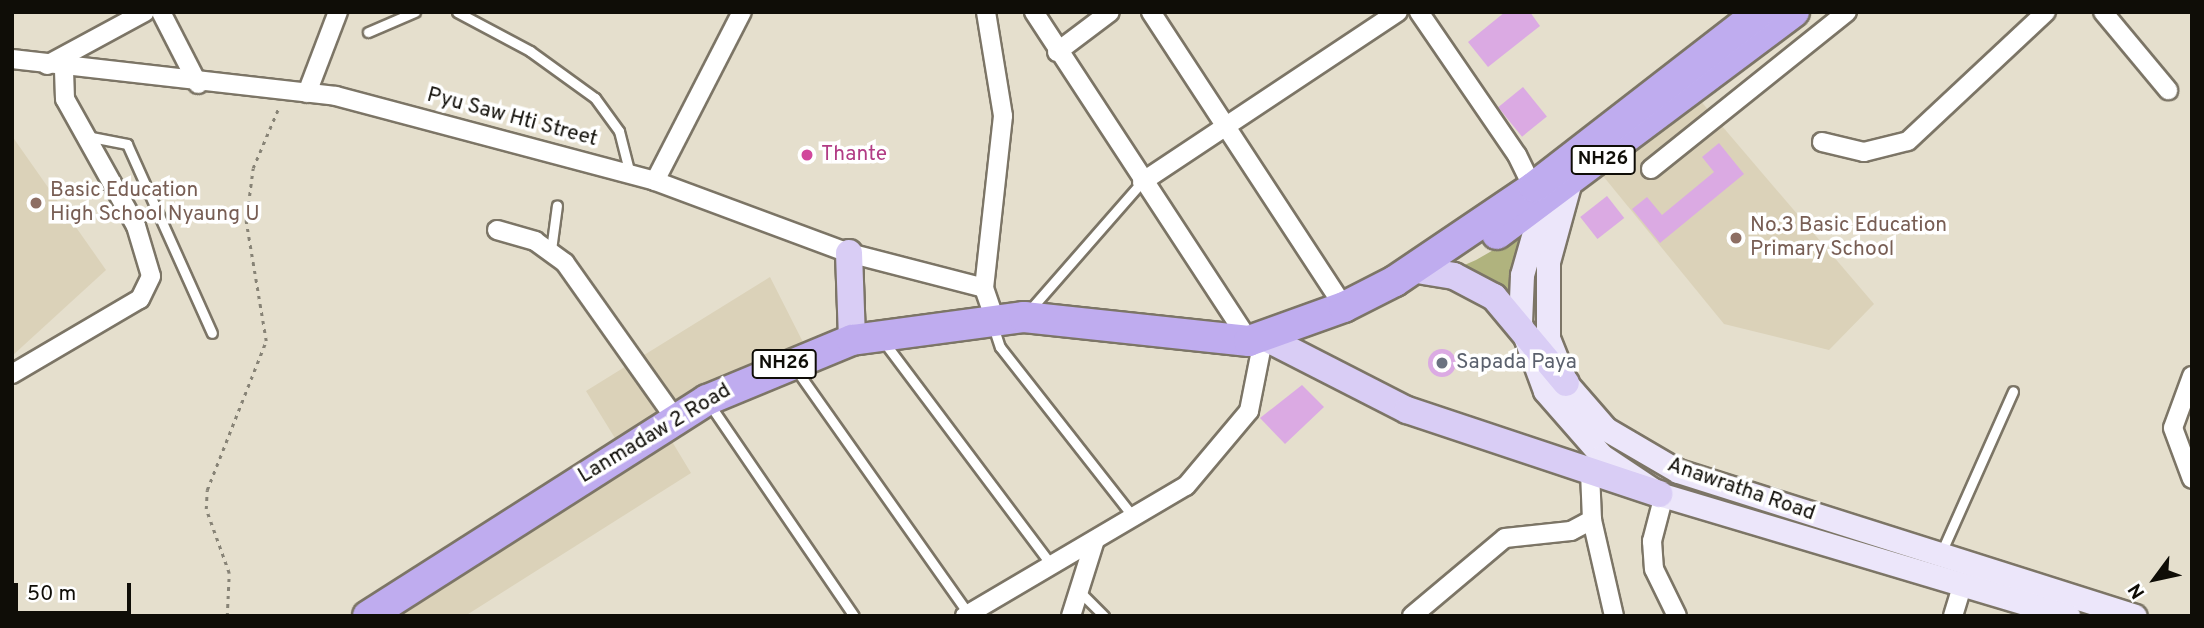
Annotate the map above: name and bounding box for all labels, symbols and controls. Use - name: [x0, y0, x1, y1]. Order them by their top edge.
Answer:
- street label: Pyu Saw Hti Street: [424, 83, 600, 153]
- place label: Thante: [821, 142, 887, 168]
- road number: NH26: [1570, 144, 1636, 176]
- marker: Thante: [799, 147, 815, 163]
- place label: Basic Education High School Nyaung U: [50, 178, 260, 228]
- marker: Basic Education High School Nyaung U: [28, 195, 44, 211]
- place label: No.3 Basic Education Primary School: [1750, 213, 1947, 263]
- marker: No.3 Basic Education Primary School: [1728, 230, 1744, 246]
- road number: NH26: [751, 348, 817, 380]
- place label: Sapada Paya: [1456, 350, 1577, 376]
- marker: Sapada Paya: [1434, 355, 1450, 371]
- street label: Lanmadaw 2 Road: [574, 379, 736, 489]
- street label: Anawratha Road: [1664, 453, 1818, 527]
- north arrow: [2120, 544, 2190, 614]
- scale bar: [18, 568, 135, 612]
- text: N: [2124, 578, 2151, 603]
- text: 50 m: [27, 581, 76, 608]

